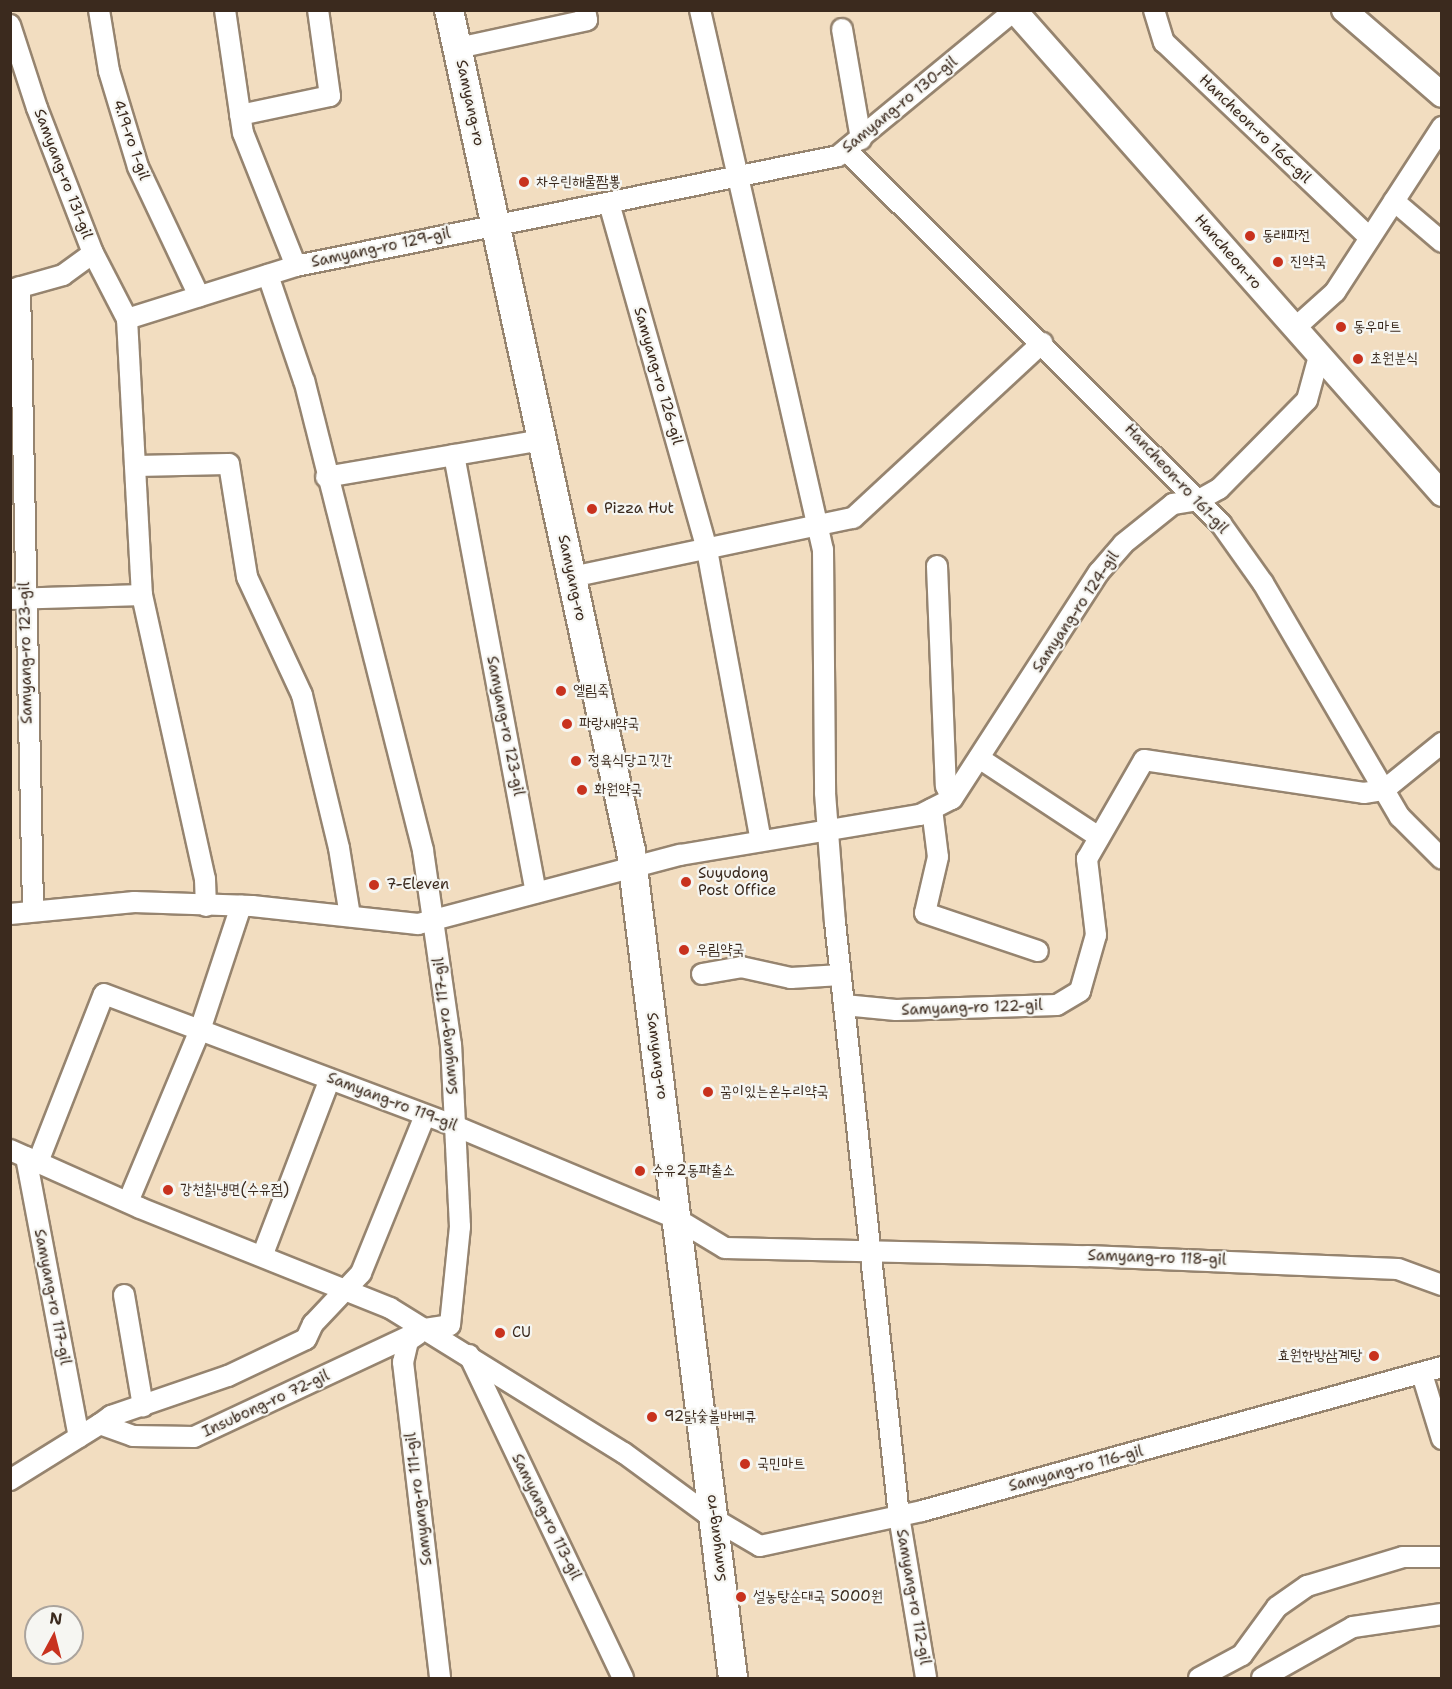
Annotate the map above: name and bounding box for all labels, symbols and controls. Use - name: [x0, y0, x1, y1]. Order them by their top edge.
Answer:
- street label: Samyang-ro 130-gil: [839, 53, 961, 157]
- street label: Samyang-ro: [452, 58, 488, 148]
- street label: Hancheon-ro 166-gil: [1195, 71, 1315, 187]
- street label: 4.19-ro 1-gil: [109, 97, 153, 183]
- street label: Samyang-ro 131-gil: [30, 106, 96, 242]
- place label: 차우린해물짬뽕: [536, 173, 620, 191]
- marker: 차우린해물짬뽕: [517, 175, 531, 189]
- street label: Hancheon-ro: [1191, 211, 1265, 293]
- street label: Samyang-ro 129-gil: [310, 224, 452, 272]
- place label: 동래파전: [1262, 227, 1310, 245]
- marker: 동래파전: [1243, 229, 1257, 243]
- place label: 진약국: [1290, 253, 1326, 271]
- marker: 진약국: [1271, 255, 1285, 269]
- street label: Samyang-ro 126-gil: [630, 305, 686, 447]
- place label: 동우마트: [1353, 318, 1401, 336]
- marker: 동우마트: [1334, 320, 1348, 334]
- place label: 초원분식: [1370, 350, 1418, 368]
- marker: 초원분식: [1351, 352, 1365, 366]
- street label: Hancheon-ro 161-gil: [1120, 420, 1232, 538]
- place label: Pizza Hut: [604, 500, 674, 518]
- marker: Pizza Hut: [585, 502, 599, 516]
- street label: Samyang-ro: [554, 533, 590, 623]
- street label: Samyang-ro 124-gil: [1029, 548, 1123, 676]
- street label: Samyang-ro 123-gil: [16, 582, 36, 724]
- street label: Samyang-ro 123-gil: [483, 654, 527, 798]
- place label: 엘림죽: [573, 682, 609, 700]
- marker: 엘림죽: [554, 684, 568, 698]
- place label: 파랑새약국: [579, 715, 639, 733]
- marker: 파랑새약국: [560, 717, 574, 731]
- place label: 정육식당고깃간: [588, 752, 672, 770]
- marker: 정육식당고깃간: [569, 754, 583, 768]
- place label: 화원약국: [594, 781, 642, 799]
- marker: 화원약국: [575, 783, 589, 797]
- place label: Suyudong Post Office: [698, 864, 776, 899]
- marker: Suyudong Post Office: [679, 875, 693, 889]
- place label: 7-Eleven: [386, 876, 449, 894]
- marker: 7-Eleven: [367, 878, 381, 892]
- place label: 우림약국: [696, 941, 744, 959]
- marker: 우림약국: [677, 943, 691, 957]
- street label: Samyang-ro 117-gil: [430, 956, 462, 1096]
- street label: Samyang-ro 122-gil: [901, 997, 1043, 1019]
- street label: Samyang-ro: [643, 1011, 671, 1101]
- street label: Samyang-ro 119-gil: [324, 1069, 460, 1135]
- place label: 꿈이있는온누리약국: [720, 1083, 829, 1101]
- marker: 꿈이있는온누리약국: [701, 1085, 715, 1099]
- place label: 수유2동파출소: [652, 1162, 735, 1180]
- marker: 수유2동파출소: [633, 1164, 647, 1178]
- place label: 강천칡냉면(수유점): [180, 1181, 289, 1199]
- marker: 강천칡냉면(수유점): [161, 1183, 175, 1197]
- street label: Samyang-ro 117-gil: [30, 1228, 74, 1366]
- street label: Samyang-ro 118-gil: [1087, 1247, 1227, 1269]
- place label: CU: [512, 1324, 531, 1342]
- marker: CU: [493, 1326, 507, 1340]
- place label: 효원한방삼계탕: [1278, 1347, 1362, 1365]
- marker: 효원한방삼계탕: [1367, 1349, 1381, 1363]
- street label: Insubong-ro 72-gil: [200, 1367, 332, 1441]
- place label: 92닭숯불바베큐: [664, 1408, 757, 1426]
- marker: 92닭숯불바베큐: [645, 1410, 659, 1424]
- street label: Samyang-ro 111-gil: [402, 1431, 436, 1567]
- street label: Samyang-ro 116-gil: [1007, 1442, 1145, 1496]
- street label: Samyang-ro 113-gil: [508, 1451, 584, 1583]
- place label: 국민마트: [757, 1455, 805, 1473]
- marker: 국민마트: [738, 1457, 752, 1471]
- street label: Samyang-ro: [702, 1493, 730, 1583]
- street label: Samyang-ro 112-gil: [892, 1528, 934, 1666]
- place label: 설농탕순대국 5000원: [753, 1588, 883, 1606]
- marker: 설농탕순대국 5000원: [734, 1590, 748, 1604]
- north arrow: [24, 1605, 84, 1665]
- text: N: [48, 1607, 64, 1630]

